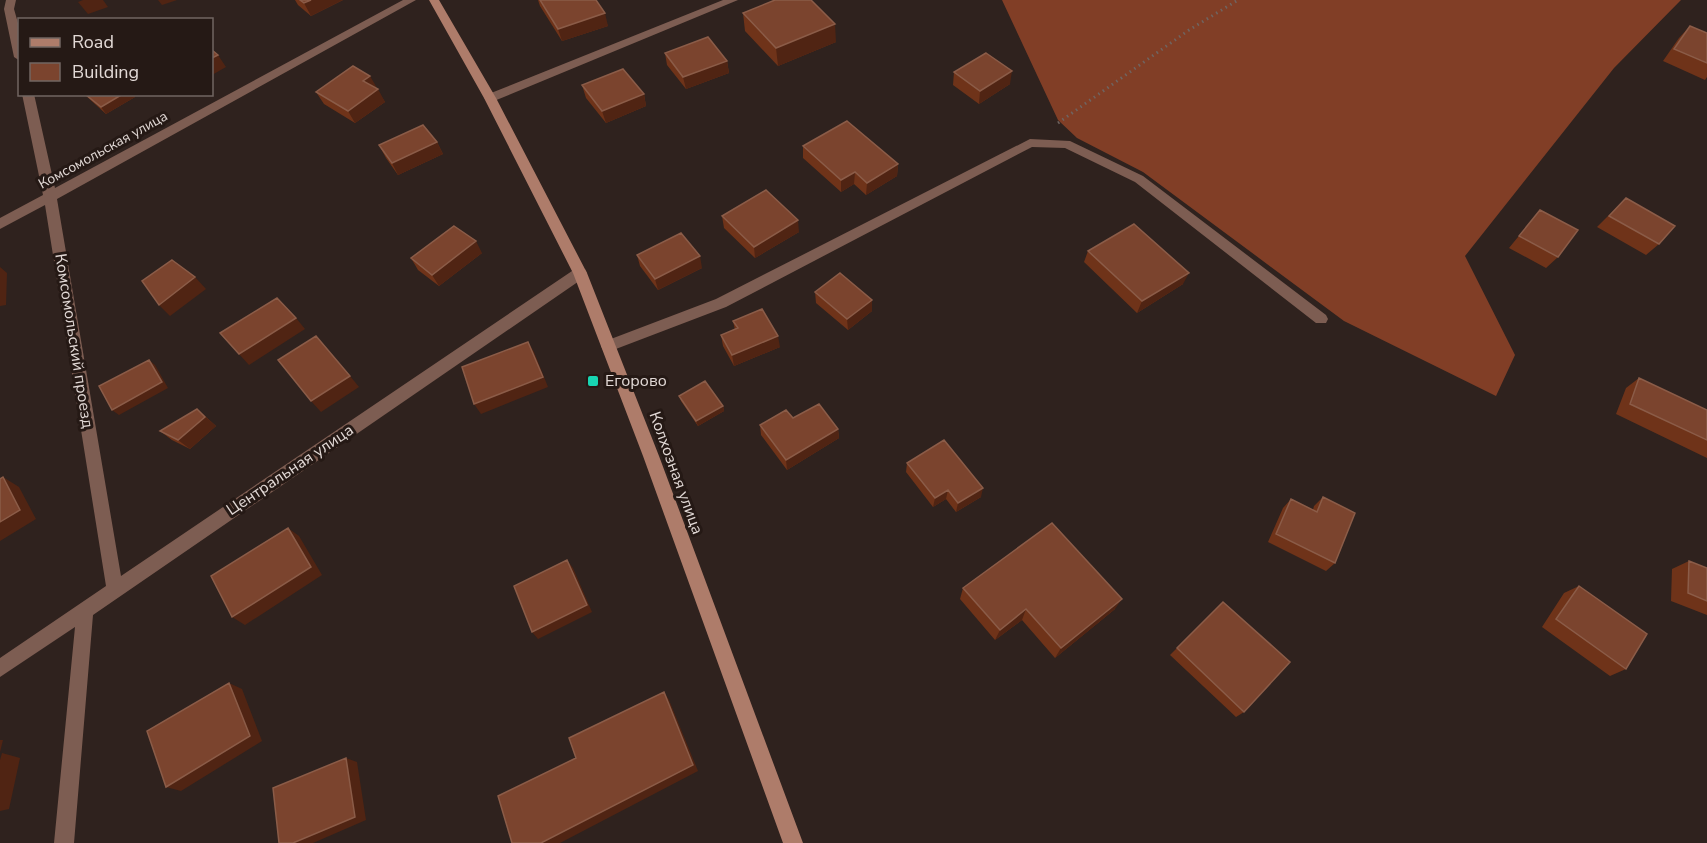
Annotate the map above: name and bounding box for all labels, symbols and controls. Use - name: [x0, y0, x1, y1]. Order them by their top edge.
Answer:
- legend: [18, 18, 213, 96]
- text: Road: [72, 30, 114, 54]
- text: Building: [72, 60, 139, 84]
- street label: Комсомольская улица: [35, 107, 171, 193]
- street label: Комсомольский проезд: [49, 252, 99, 430]
- place label: Егорово: [605, 370, 667, 392]
- marker: Егорово: [586, 374, 600, 388]
- street label: Колхозная улица: [644, 409, 708, 537]
- street label: Центральная улица: [222, 419, 358, 521]

